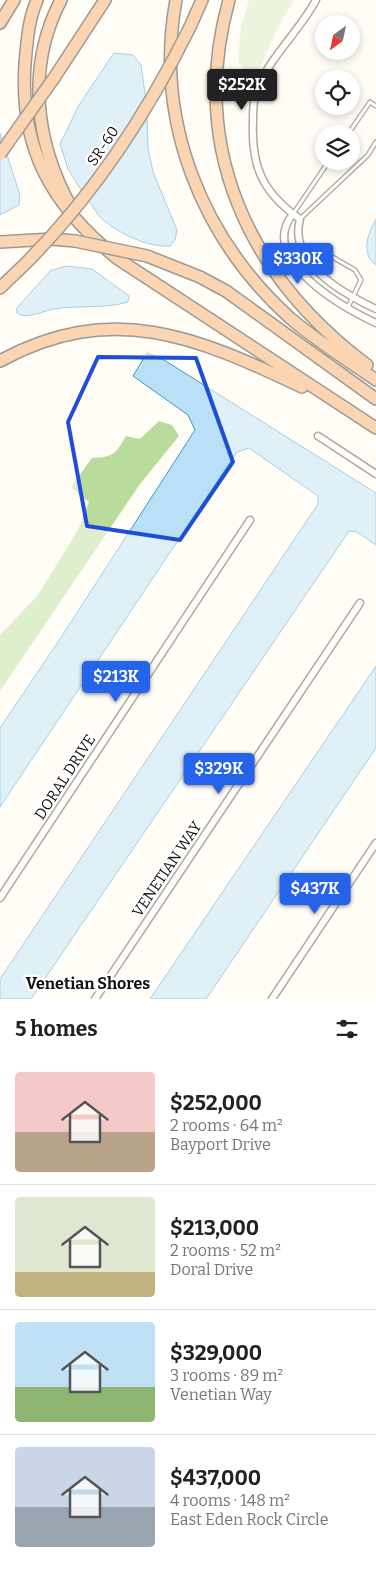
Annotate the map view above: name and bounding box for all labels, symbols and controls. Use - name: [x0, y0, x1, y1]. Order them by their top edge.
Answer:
- north arrow: [315, 15, 360, 60]
- map controls: [315, 15, 360, 170]
- pin: $252K: [207, 68, 277, 111]
- button: locate: [315, 70, 360, 115]
- text: $252K: [218, 75, 266, 94]
- street label: SR-60: [83, 123, 123, 169]
- button: layers: [315, 125, 360, 170]
- pin: $330K: [263, 242, 333, 285]
- text: $330K: [273, 249, 323, 268]
- pin: $213K: [81, 660, 151, 703]
- text: $213K: [93, 667, 139, 686]
- street label: DORAL DRIVE: [31, 731, 99, 823]
- pin: $329K: [184, 752, 254, 795]
- text: $329K: [195, 759, 243, 778]
- street label: VENETIAN WAY: [128, 818, 206, 920]
- pin: $437K: [280, 872, 350, 915]
- text: $437K: [291, 879, 339, 898]
- district label: Venetian Shores: [26, 974, 150, 993]
- icon: filters: [333, 1015, 361, 1043]
- text: 5 homes: [15, 1016, 98, 1042]
- text: $252,000: [170, 1090, 262, 1116]
- icon: home: [55, 1092, 115, 1152]
- text: 2 rooms · 64 m²: [170, 1116, 283, 1135]
- text: Bayport Drive: [170, 1135, 271, 1154]
- text: $213,000: [170, 1215, 259, 1241]
- icon: home: [55, 1217, 115, 1277]
- text: 2 rooms · 52 m²: [170, 1241, 281, 1260]
- text: Doral Drive: [170, 1260, 253, 1279]
- text: $329,000: [170, 1340, 262, 1366]
- icon: home: [55, 1342, 115, 1402]
- text: 3 rooms · 89 m²: [170, 1366, 283, 1385]
- text: Venetian Way: [170, 1385, 272, 1404]
- text: $437,000: [170, 1465, 261, 1491]
- icon: home: [55, 1467, 115, 1527]
- text: 4 rooms · 148 m²: [170, 1491, 290, 1510]
- text: East Eden Rock Circle: [170, 1510, 328, 1529]

